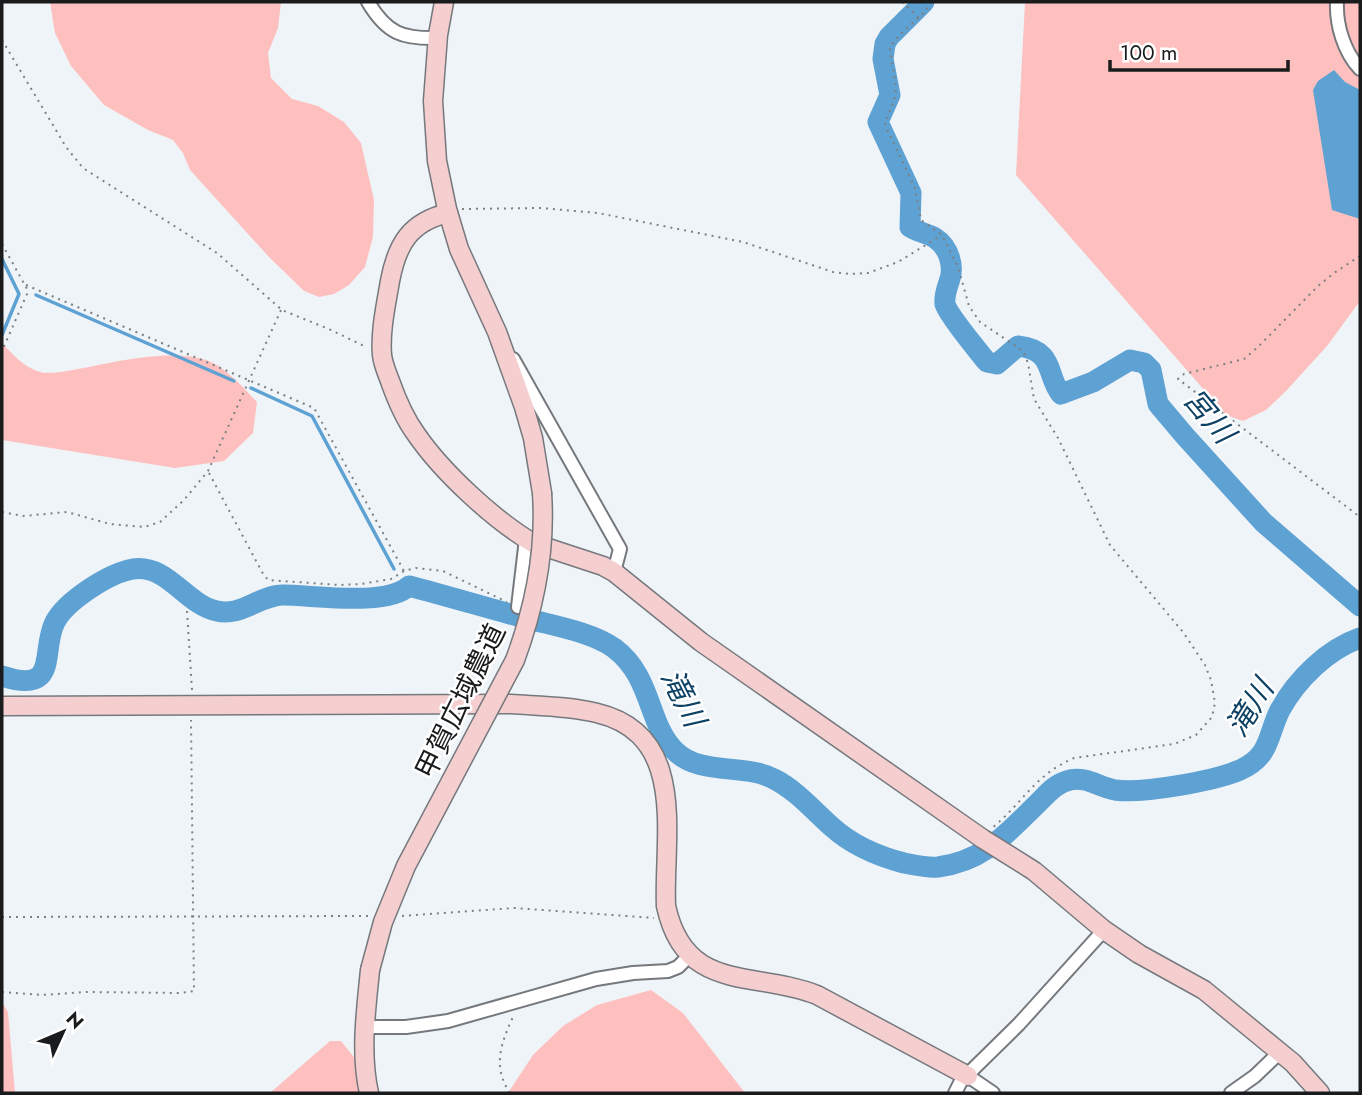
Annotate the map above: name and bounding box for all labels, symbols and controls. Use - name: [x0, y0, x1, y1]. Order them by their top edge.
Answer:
- scale bar: [1110, 28, 1288, 72]
- text: 100 m: [1120, 38, 1177, 68]
- water label: 宮川: [1174, 379, 1247, 455]
- street label: 甲賀広域農道: [405, 617, 516, 786]
- water label: 滝川: [651, 661, 718, 737]
- water label: 滝川: [1215, 668, 1285, 745]
- north arrow: [28, 997, 98, 1067]
- text: N: [60, 1006, 90, 1035]

